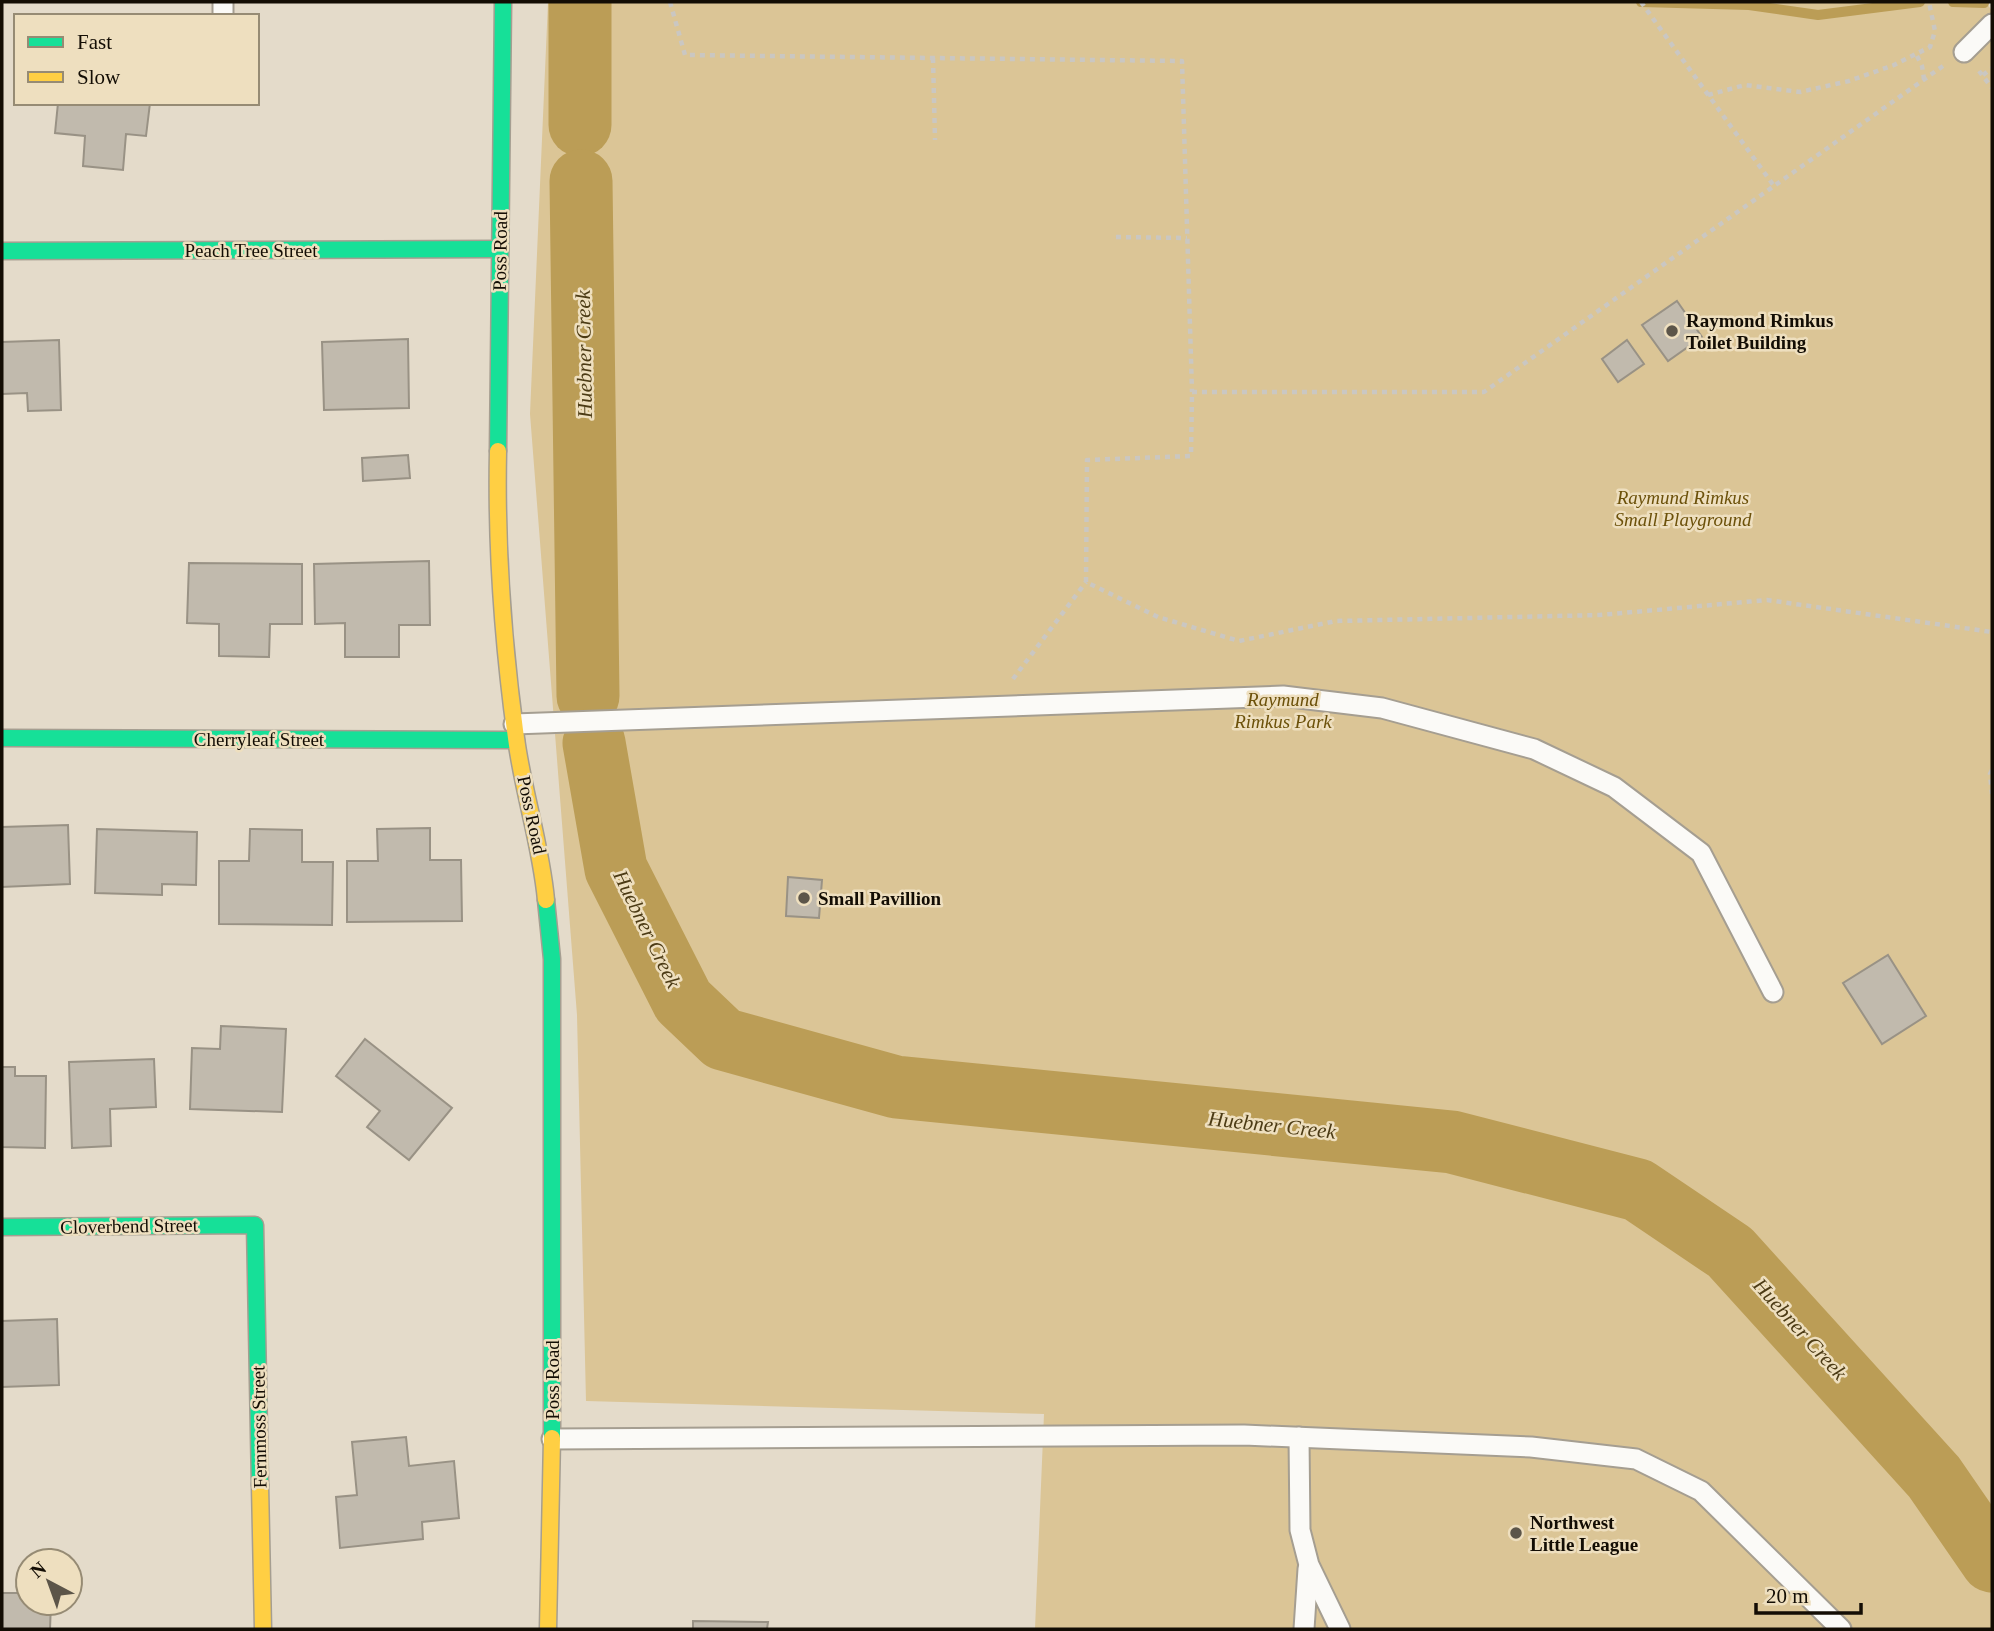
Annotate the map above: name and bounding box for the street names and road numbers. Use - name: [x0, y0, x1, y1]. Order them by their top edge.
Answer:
- street label: Poss Road: [489, 210, 511, 291]
- street label: Peach Tree Street: [185, 240, 318, 261]
- street label: Cherryleaf Street: [194, 729, 325, 750]
- street label: Poss Road: [513, 774, 551, 857]
- street label: Cloverbend Street: [60, 1214, 199, 1238]
- street label: Poss Road: [542, 1340, 563, 1420]
- street label: Fernmoss Street: [247, 1365, 271, 1489]

